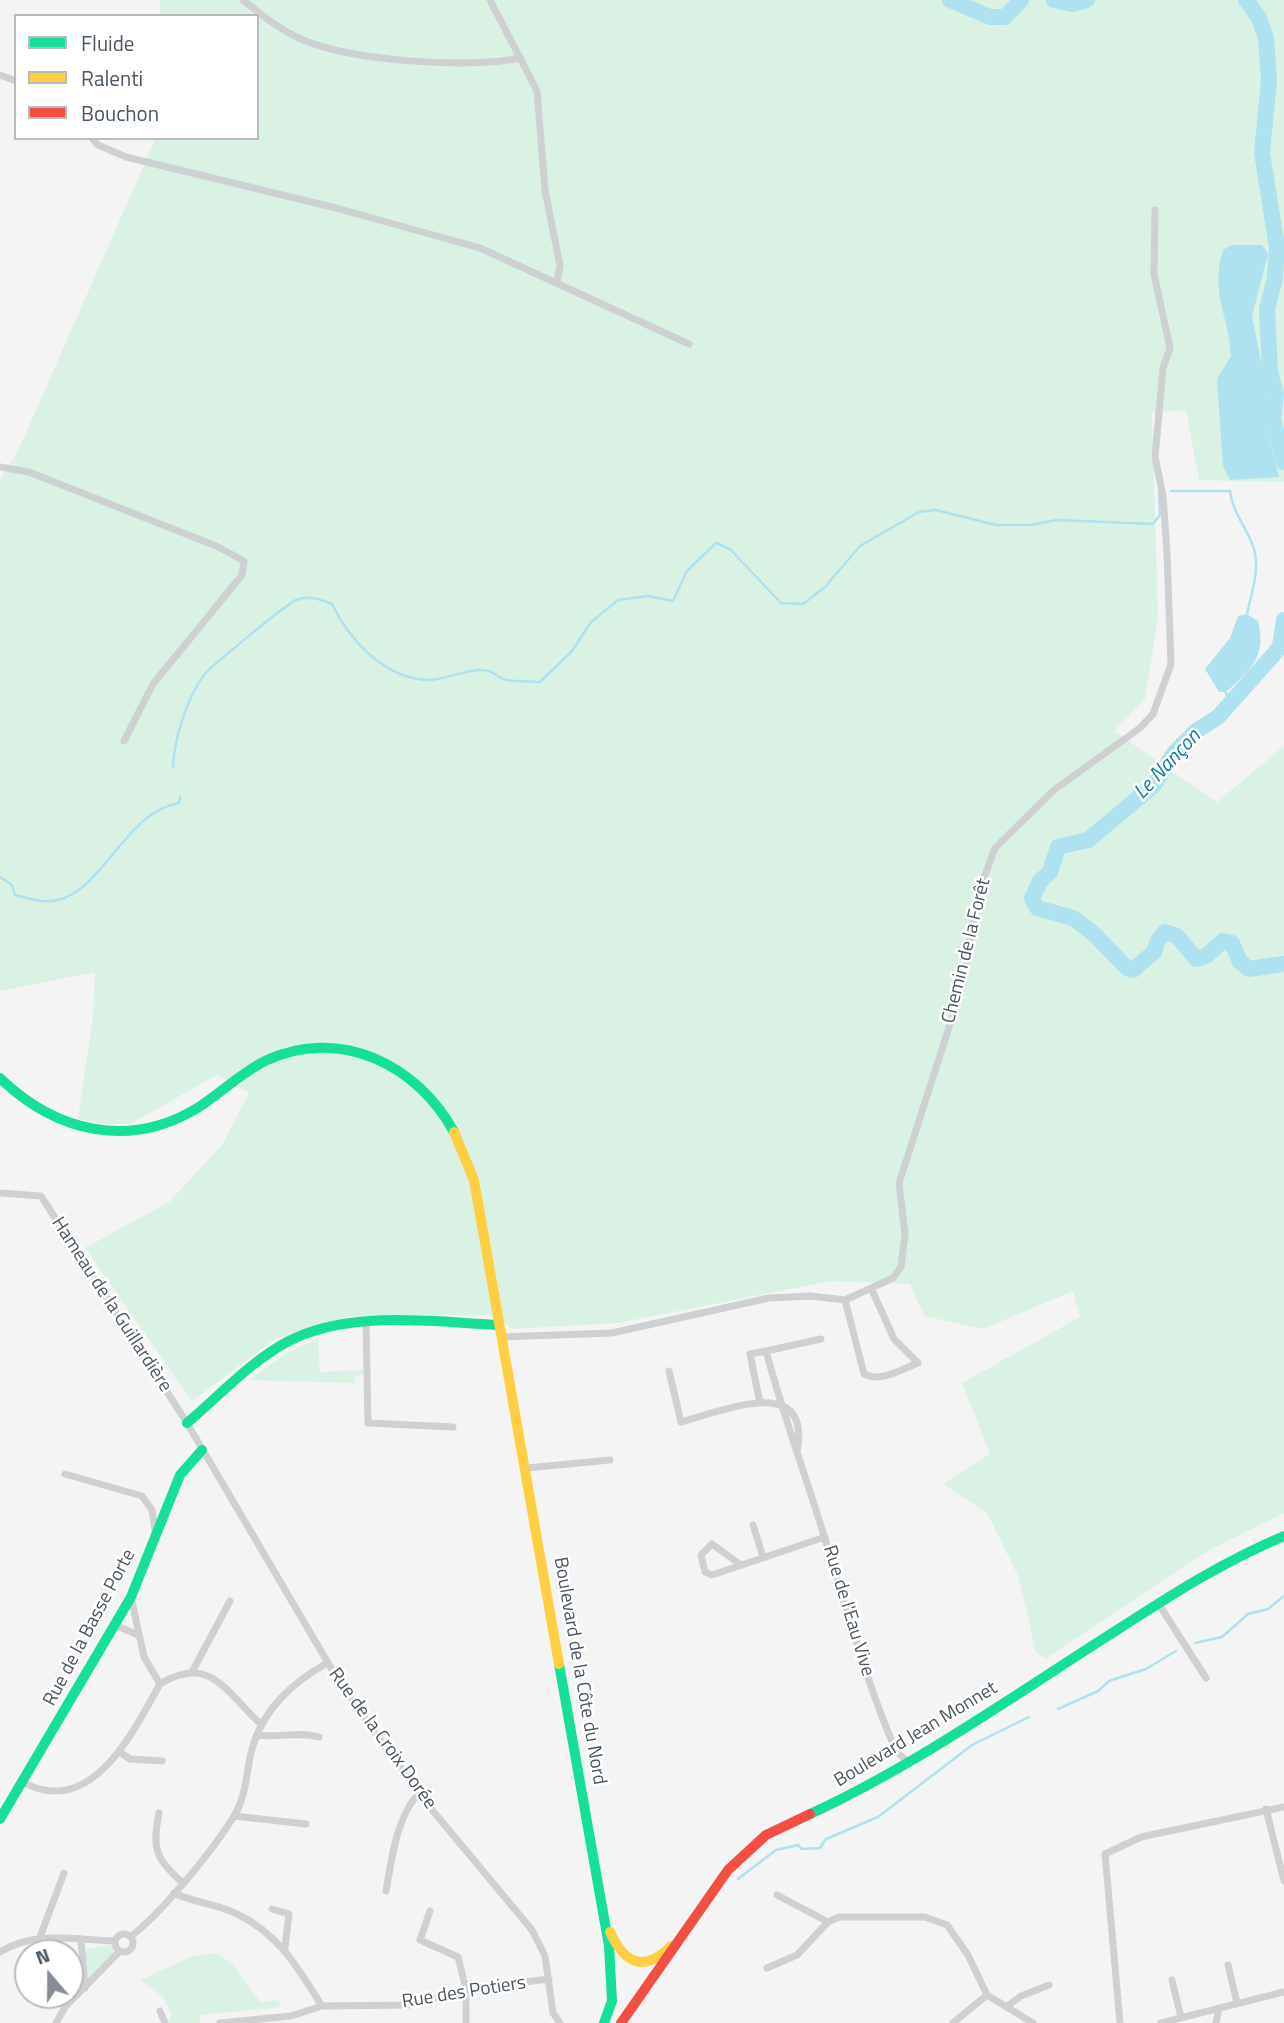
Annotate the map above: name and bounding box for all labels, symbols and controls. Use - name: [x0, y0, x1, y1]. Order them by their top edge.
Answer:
- legend: [14, 14, 259, 140]
- text: Fluide: [81, 27, 134, 59]
- text: Ralenti: [81, 62, 143, 94]
- text: Bouchon: [81, 97, 159, 129]
- water label: Le Nançon: [1129, 725, 1207, 805]
- street label: Chemin de la Forêt: [938, 876, 996, 1026]
- street label: Hameau de la Guillardière: [46, 1213, 176, 1397]
- street label: Rue de l'Eau Vive: [817, 1543, 879, 1679]
- street label: Rue de la Basse Porte: [39, 1546, 141, 1710]
- street label: Boulevard de la Côte du Nord: [548, 1555, 610, 1787]
- street label: Rue de la Croix Dorée: [323, 1664, 441, 1814]
- street label: Boulevard Jean Monnet: [830, 1677, 1002, 1793]
- north arrow: [14, 1939, 84, 2009]
- text: N: [31, 1940, 53, 1972]
- street label: Rue des Potiers: [400, 1972, 528, 2014]

